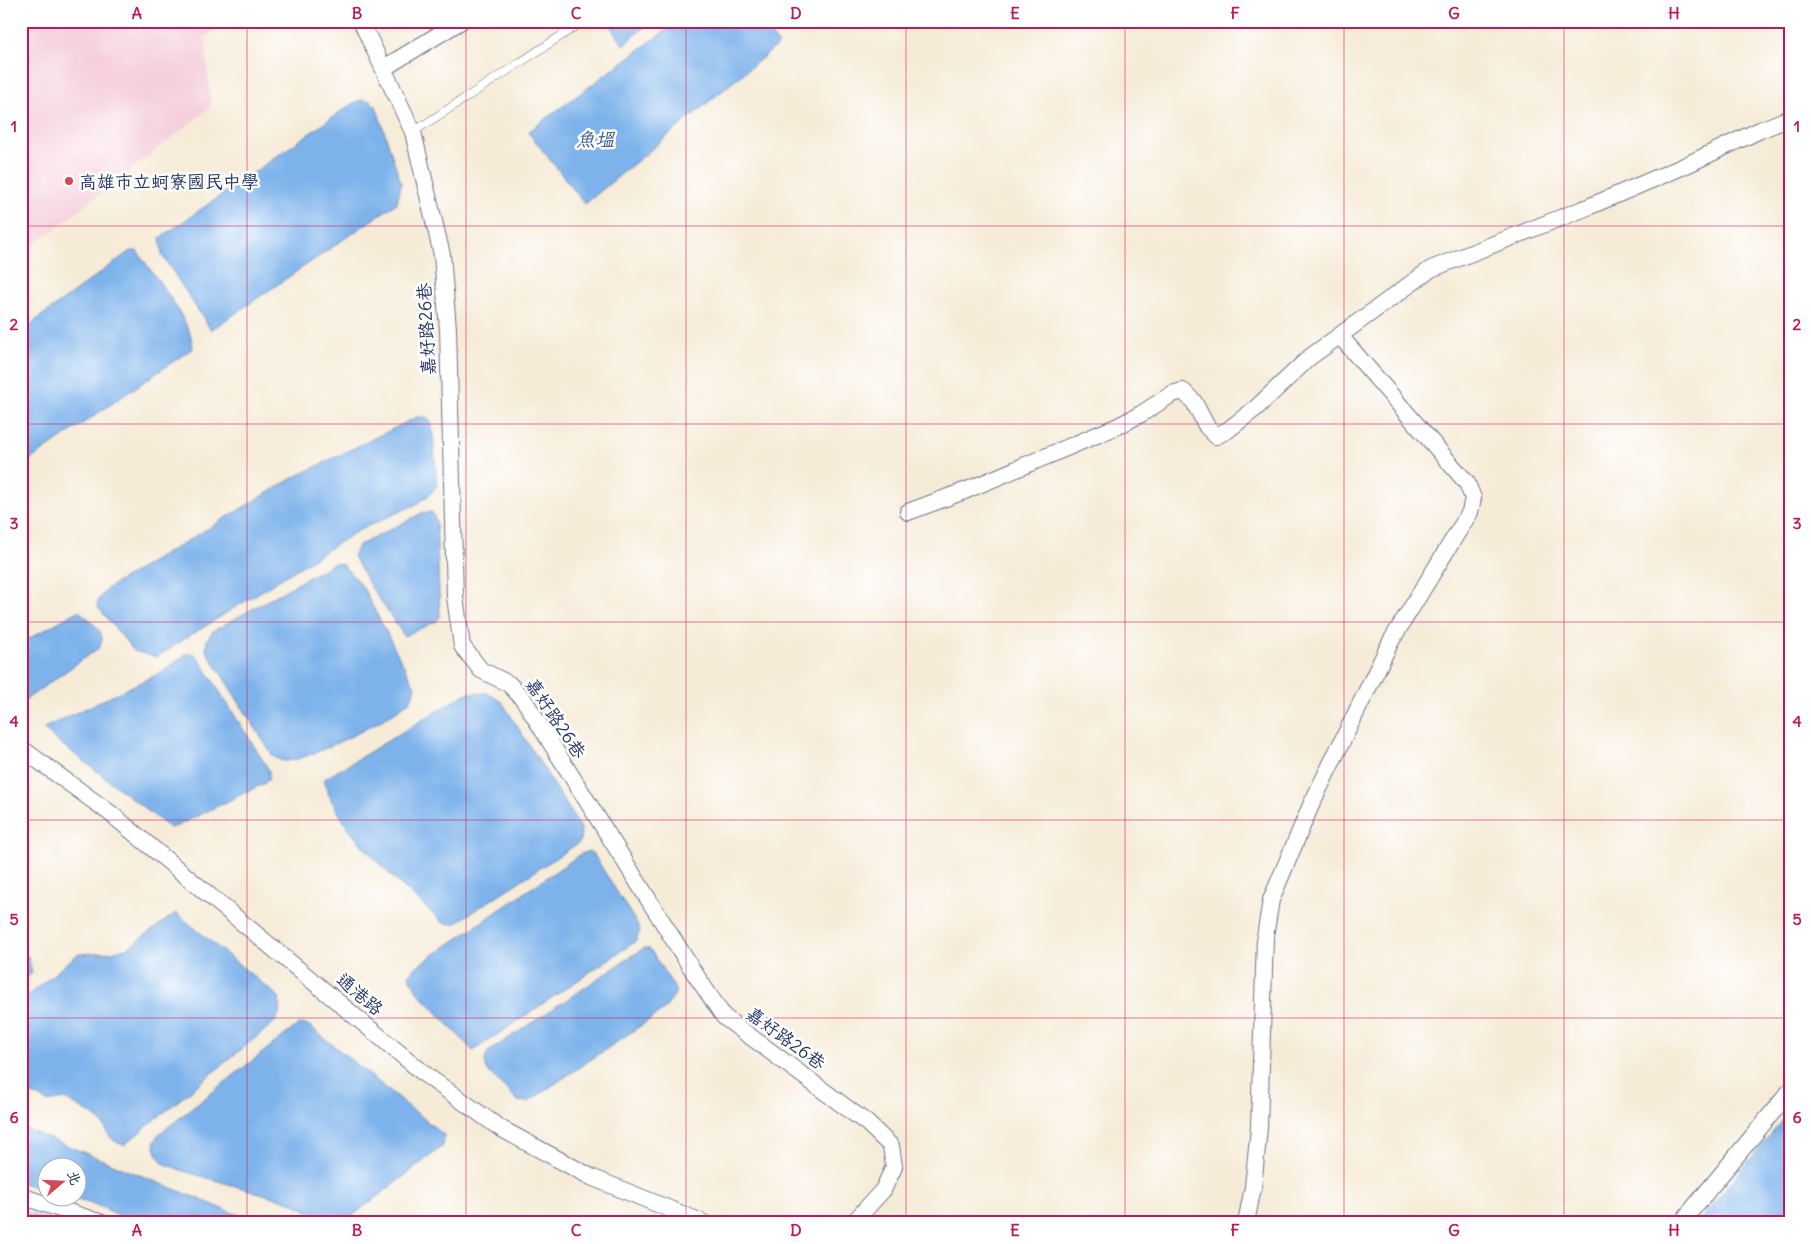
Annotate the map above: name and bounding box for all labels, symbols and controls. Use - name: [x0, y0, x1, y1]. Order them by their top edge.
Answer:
- text: A: [132, 3, 142, 23]
- text: B: [352, 3, 363, 23]
- text: C: [571, 3, 582, 23]
- text: D: [790, 3, 802, 23]
- text: E: [1010, 3, 1020, 23]
- text: F: [1230, 3, 1240, 23]
- text: G: [1448, 3, 1460, 23]
- text: H: [1668, 3, 1680, 23]
- text: 1: [11, 116, 17, 136]
- text: 1: [1794, 116, 1800, 136]
- water label: 魚塭: [576, 127, 616, 151]
- place label: 高雄市立蚵寮國民中學: [79, 170, 259, 193]
- marker: 高雄市立蚵寮國民中學: [63, 175, 75, 187]
- street label: 嘉好路26巷: [412, 282, 440, 376]
- text: 2: [10, 314, 19, 334]
- text: 2: [1793, 314, 1802, 334]
- text: 3: [9, 513, 19, 533]
- text: 3: [1792, 513, 1802, 533]
- street label: 嘉好路26巷: [521, 673, 591, 763]
- text: 4: [9, 711, 19, 731]
- text: 4: [1792, 711, 1802, 731]
- text: 5: [9, 909, 19, 929]
- text: 5: [1792, 909, 1802, 929]
- street label: 通港路: [332, 968, 388, 1020]
- street label: 嘉好路26巷: [742, 1002, 830, 1074]
- text: 6: [9, 1107, 19, 1127]
- text: 6: [1792, 1107, 1802, 1127]
- north arrow: [38, 1156, 88, 1206]
- text: 北: [64, 1168, 85, 1187]
- text: A: [132, 1220, 142, 1240]
- text: B: [352, 1220, 363, 1240]
- text: C: [571, 1220, 582, 1240]
- text: D: [790, 1220, 802, 1240]
- text: E: [1010, 1220, 1020, 1240]
- text: F: [1230, 1220, 1240, 1240]
- text: G: [1448, 1220, 1460, 1240]
- text: H: [1668, 1220, 1680, 1240]

